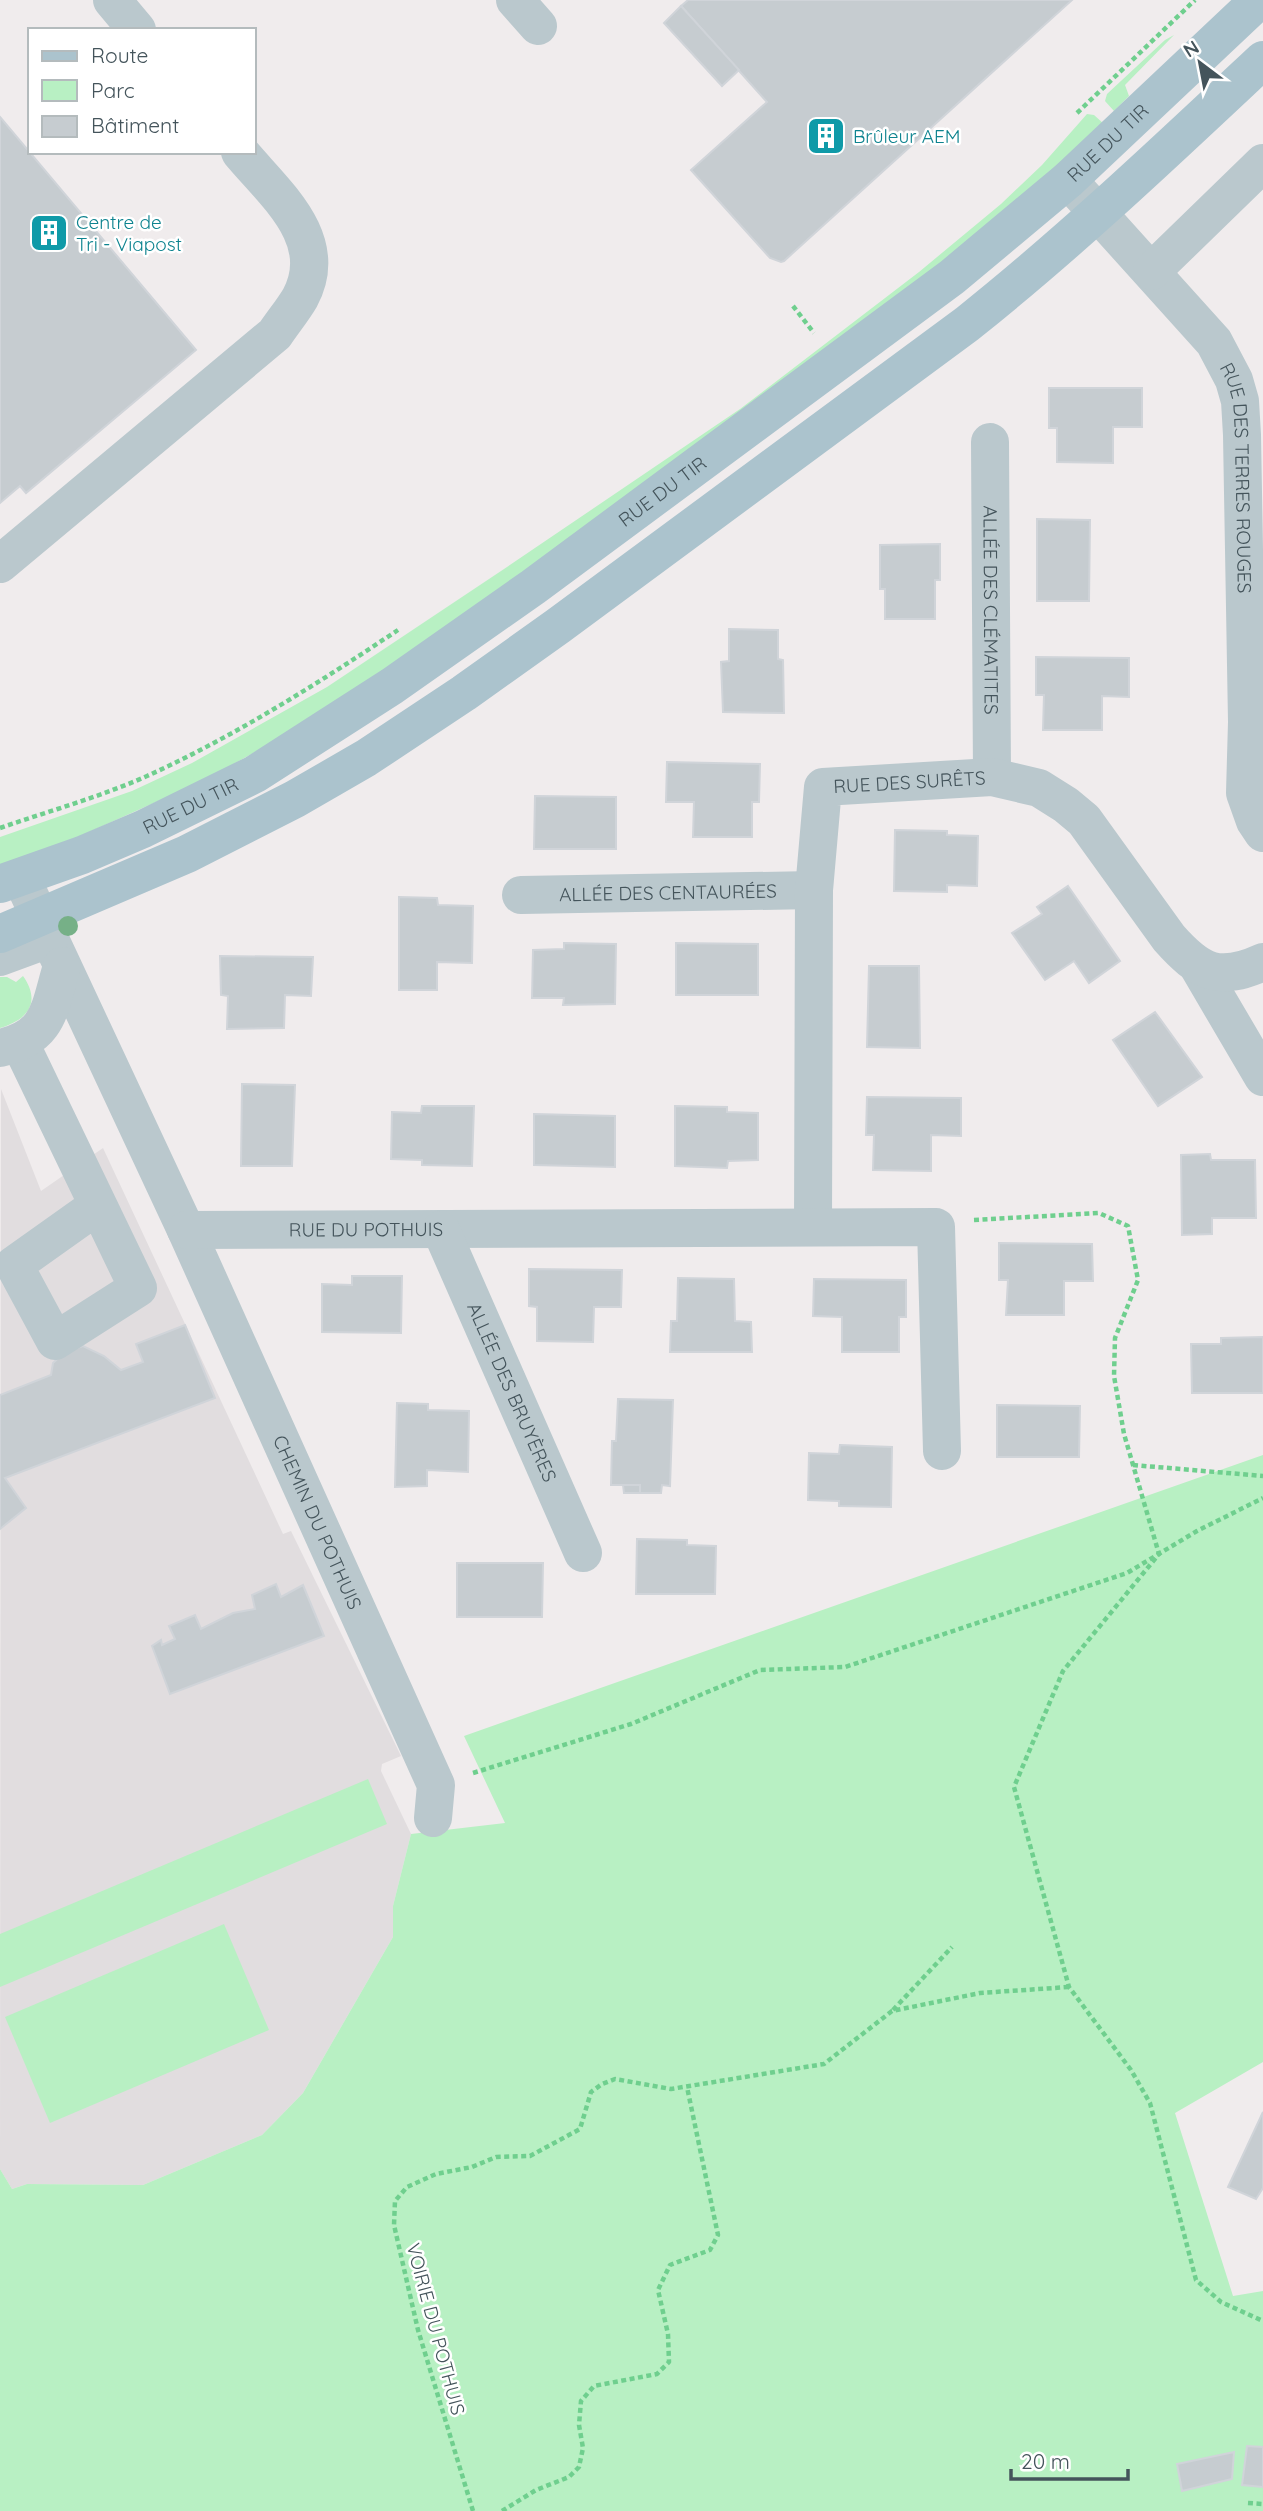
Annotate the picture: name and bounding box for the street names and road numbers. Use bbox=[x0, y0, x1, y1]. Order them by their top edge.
street label: RUE DU TIR bbox=[1062, 98, 1154, 187]
street label: RUE DES TERRES ROUGES bbox=[1215, 358, 1257, 593]
street label: RUE DU TIR bbox=[614, 451, 711, 532]
street label: ALLÉE DES CLÉMATITES bbox=[978, 505, 1004, 715]
street label: RUE DES SURÊTS bbox=[833, 765, 986, 798]
street label: RUE DU TIR bbox=[139, 772, 242, 839]
street label: ALLÉE DES CENTAURÉES bbox=[559, 879, 777, 906]
street label: RUE DU POTHUIS bbox=[289, 1217, 443, 1242]
street label: ALLÉE DES BRUYÈRES bbox=[462, 1299, 562, 1486]
street label: CHEMIN DU POTHUIS bbox=[268, 1431, 367, 1613]
street label: VOIRIE DU POTHUIS bbox=[401, 2240, 471, 2418]

